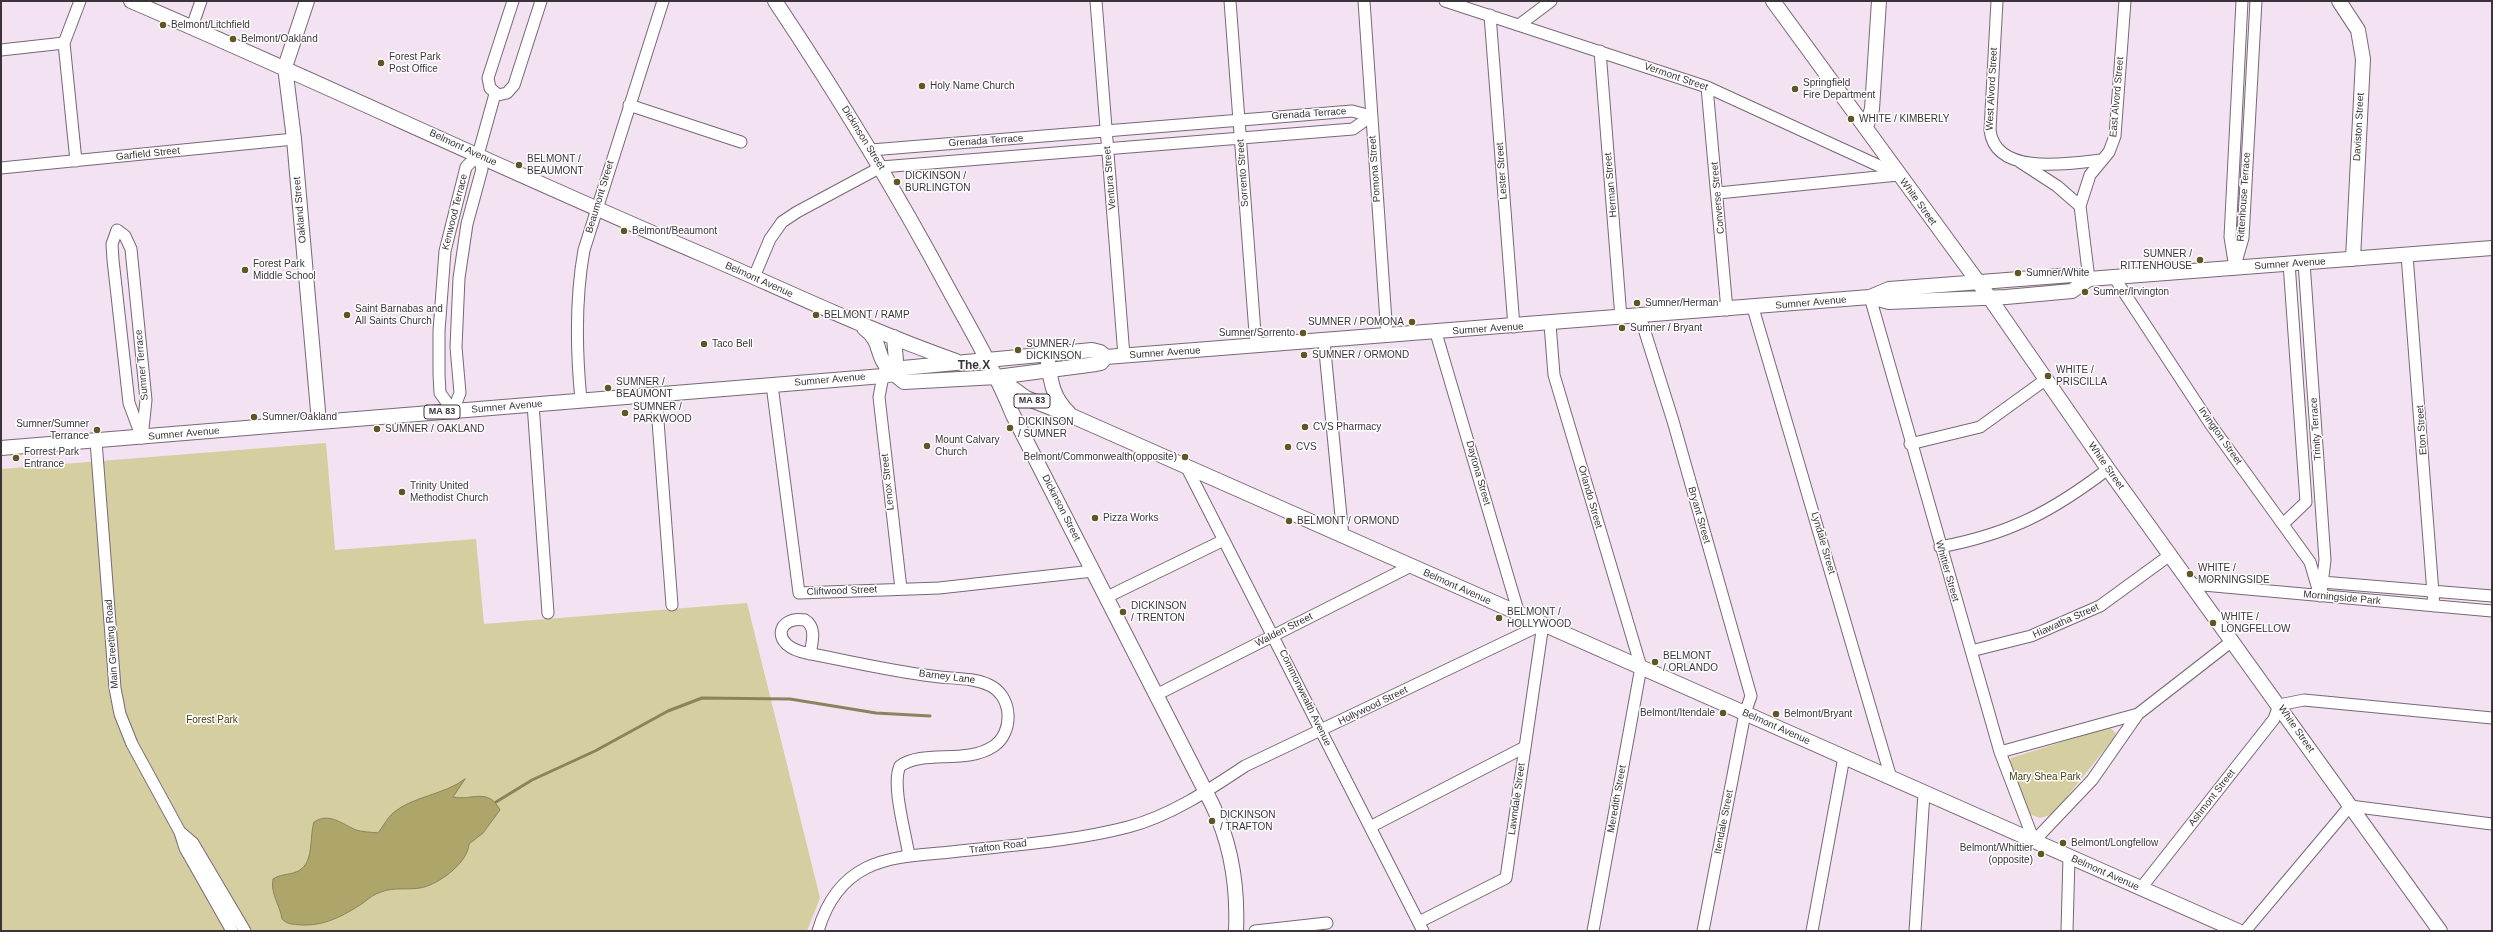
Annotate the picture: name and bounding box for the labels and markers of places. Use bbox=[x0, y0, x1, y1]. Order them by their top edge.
place label: Belmont/Litchfield bbox=[171, 19, 250, 31]
marker: Belmont/Litchfield bbox=[158, 20, 168, 30]
place label: Belmont/Oakland bbox=[241, 33, 318, 45]
marker: Belmont/Oakland bbox=[228, 34, 238, 44]
place label: Forest Park Post Office bbox=[389, 51, 441, 74]
marker: Forest Park Post Office bbox=[376, 58, 386, 68]
place label: Springfield Fire Department bbox=[1803, 77, 1875, 100]
place label: Holy Name Church bbox=[930, 80, 1014, 92]
marker: Holy Name Church bbox=[917, 81, 927, 91]
marker: Springfield Fire Department bbox=[1790, 84, 1800, 94]
place label: WHITE / KIMBERLY bbox=[1859, 113, 1949, 125]
marker: WHITE / KIMBERLY bbox=[1846, 114, 1856, 124]
place label: BELMONT / BEAUMONT bbox=[527, 153, 584, 176]
marker: BELMONT / BEAUMONT bbox=[514, 160, 524, 170]
place label: DICKINSON / BURLINGTON bbox=[905, 170, 970, 194]
marker: DICKINSON / BURLINGTON bbox=[892, 177, 902, 187]
place label: Belmont/Beaumont bbox=[632, 225, 717, 237]
marker: Belmont/Beaumont bbox=[619, 226, 629, 236]
place label: SUMNER / RITTENHOUSE bbox=[2120, 248, 2192, 272]
marker: SUMNER / RITTENHOUSE bbox=[2195, 255, 2205, 265]
place label: Forest Park Middle School bbox=[253, 258, 316, 282]
marker: Forest Park Middle School bbox=[240, 265, 250, 275]
place label: Sumner/White bbox=[2026, 267, 2089, 279]
marker: Sumner/White bbox=[2013, 268, 2023, 278]
place label: Sumner/Irvington bbox=[2093, 286, 2169, 298]
marker: Sumner/Irvington bbox=[2080, 287, 2090, 297]
place label: Sumner/Herman bbox=[1645, 297, 1718, 309]
marker: Sumner/Herman bbox=[1632, 298, 1642, 308]
place label: Saint Barnabas and All Saints Church bbox=[355, 303, 443, 326]
place label: BELMONT / RAMP bbox=[824, 309, 910, 321]
marker: Saint Barnabas and All Saints Church bbox=[342, 310, 352, 320]
marker: BELMONT / RAMP bbox=[811, 310, 821, 320]
place label: SUMNER / POMONA bbox=[1308, 316, 1404, 328]
marker: SUMNER / POMONA bbox=[1407, 317, 1417, 327]
place label: Sumner / Bryant bbox=[1630, 322, 1702, 334]
marker: Sumner / Bryant bbox=[1617, 323, 1627, 333]
place label: Sumner/Sorrento bbox=[1219, 327, 1295, 339]
marker: Sumner/Sorrento bbox=[1298, 328, 1308, 338]
place label: Taco Bell bbox=[712, 338, 753, 350]
place label: SUMNER / DICKINSON bbox=[1026, 338, 1082, 362]
marker: Taco Bell bbox=[699, 339, 709, 349]
marker: SUMNER / DICKINSON bbox=[1013, 345, 1023, 355]
place label: SUMNER / ORMOND bbox=[1312, 349, 1409, 361]
marker: SUMNER / ORMOND bbox=[1299, 350, 1309, 360]
place label: WHITE / PRISCILLA bbox=[2056, 364, 2107, 388]
marker: WHITE / PRISCILLA bbox=[2043, 371, 2053, 381]
place label: SUMNER / BEAUMONT bbox=[616, 376, 673, 400]
marker: SUMNER / BEAUMONT bbox=[603, 383, 613, 393]
place label: SUMNER / PARKWOOD bbox=[633, 401, 692, 424]
marker: SUMNER / PARKWOOD bbox=[620, 408, 630, 418]
place label: Sumner/Oakland bbox=[262, 411, 337, 423]
marker: Sumner/Oakland bbox=[249, 412, 259, 422]
place label: DICKINSON / SUMNER bbox=[1018, 416, 1074, 440]
place label: Sumner/Sumner Terrance bbox=[16, 418, 89, 442]
place label: CVS Pharmacy bbox=[1313, 421, 1381, 433]
marker: CVS Pharmacy bbox=[1300, 422, 1310, 432]
place label: SUMNER / OAKLAND bbox=[385, 423, 484, 435]
marker: DICKINSON / SUMNER bbox=[1005, 423, 1015, 433]
marker: SUMNER / OAKLAND bbox=[372, 424, 382, 434]
marker: Sumner/Sumner Terrance bbox=[92, 425, 102, 435]
place label: Mount Calvary Church bbox=[935, 434, 999, 458]
marker: Mount Calvary Church bbox=[922, 441, 932, 451]
place label: CVS bbox=[1296, 441, 1317, 453]
marker: CVS bbox=[1283, 442, 1293, 452]
place label: Forrest Park Entrance bbox=[24, 446, 79, 470]
place label: Belmont/Commonwealth(opposite) bbox=[1024, 451, 1177, 463]
marker: Belmont/Commonwealth(opposite) bbox=[1180, 452, 1190, 462]
marker: Forrest Park Entrance bbox=[11, 453, 21, 463]
place label: Trinity United Methodist Church bbox=[410, 480, 488, 504]
marker: Trinity United Methodist Church bbox=[397, 487, 407, 497]
place label: Pizza Works bbox=[1103, 512, 1158, 524]
marker: Pizza Works bbox=[1090, 513, 1100, 523]
place label: BELMONT / ORMOND bbox=[1297, 515, 1399, 527]
marker: BELMONT / ORMOND bbox=[1284, 516, 1294, 526]
place label: WHITE / MORNINGSIDE bbox=[2198, 562, 2270, 586]
marker: WHITE / MORNINGSIDE bbox=[2185, 569, 2195, 579]
place label: DICKINSON / TRENTON bbox=[1131, 600, 1187, 624]
place label: BELMONT / HOLLYWOOD bbox=[1507, 606, 1571, 630]
marker: DICKINSON / TRENTON bbox=[1118, 607, 1128, 617]
place label: WHITE / LONGFELLOW bbox=[2221, 611, 2290, 634]
marker: BELMONT / HOLLYWOOD bbox=[1494, 613, 1504, 623]
marker: WHITE / LONGFELLOW bbox=[2208, 618, 2218, 628]
place label: BELMONT / ORLANDO bbox=[1663, 650, 1718, 674]
marker: BELMONT / ORLANDO bbox=[1650, 657, 1660, 667]
place label: Belmont/Itendale bbox=[1640, 707, 1715, 719]
marker: Belmont/Itendale bbox=[1718, 708, 1728, 718]
place label: Belmont/Bryant bbox=[1784, 708, 1852, 720]
marker: Belmont/Bryant bbox=[1771, 709, 1781, 719]
place label: DICKINSON / TRAFTON bbox=[1220, 809, 1276, 832]
marker: DICKINSON / TRAFTON bbox=[1207, 816, 1217, 826]
place label: Belmont/Longfellow bbox=[2071, 837, 2158, 849]
marker: Belmont/Longfellow bbox=[2058, 838, 2068, 848]
place label: Belmont/Whittier (opposite) bbox=[1960, 842, 2033, 866]
marker: Belmont/Whittier (opposite) bbox=[2036, 849, 2046, 859]

